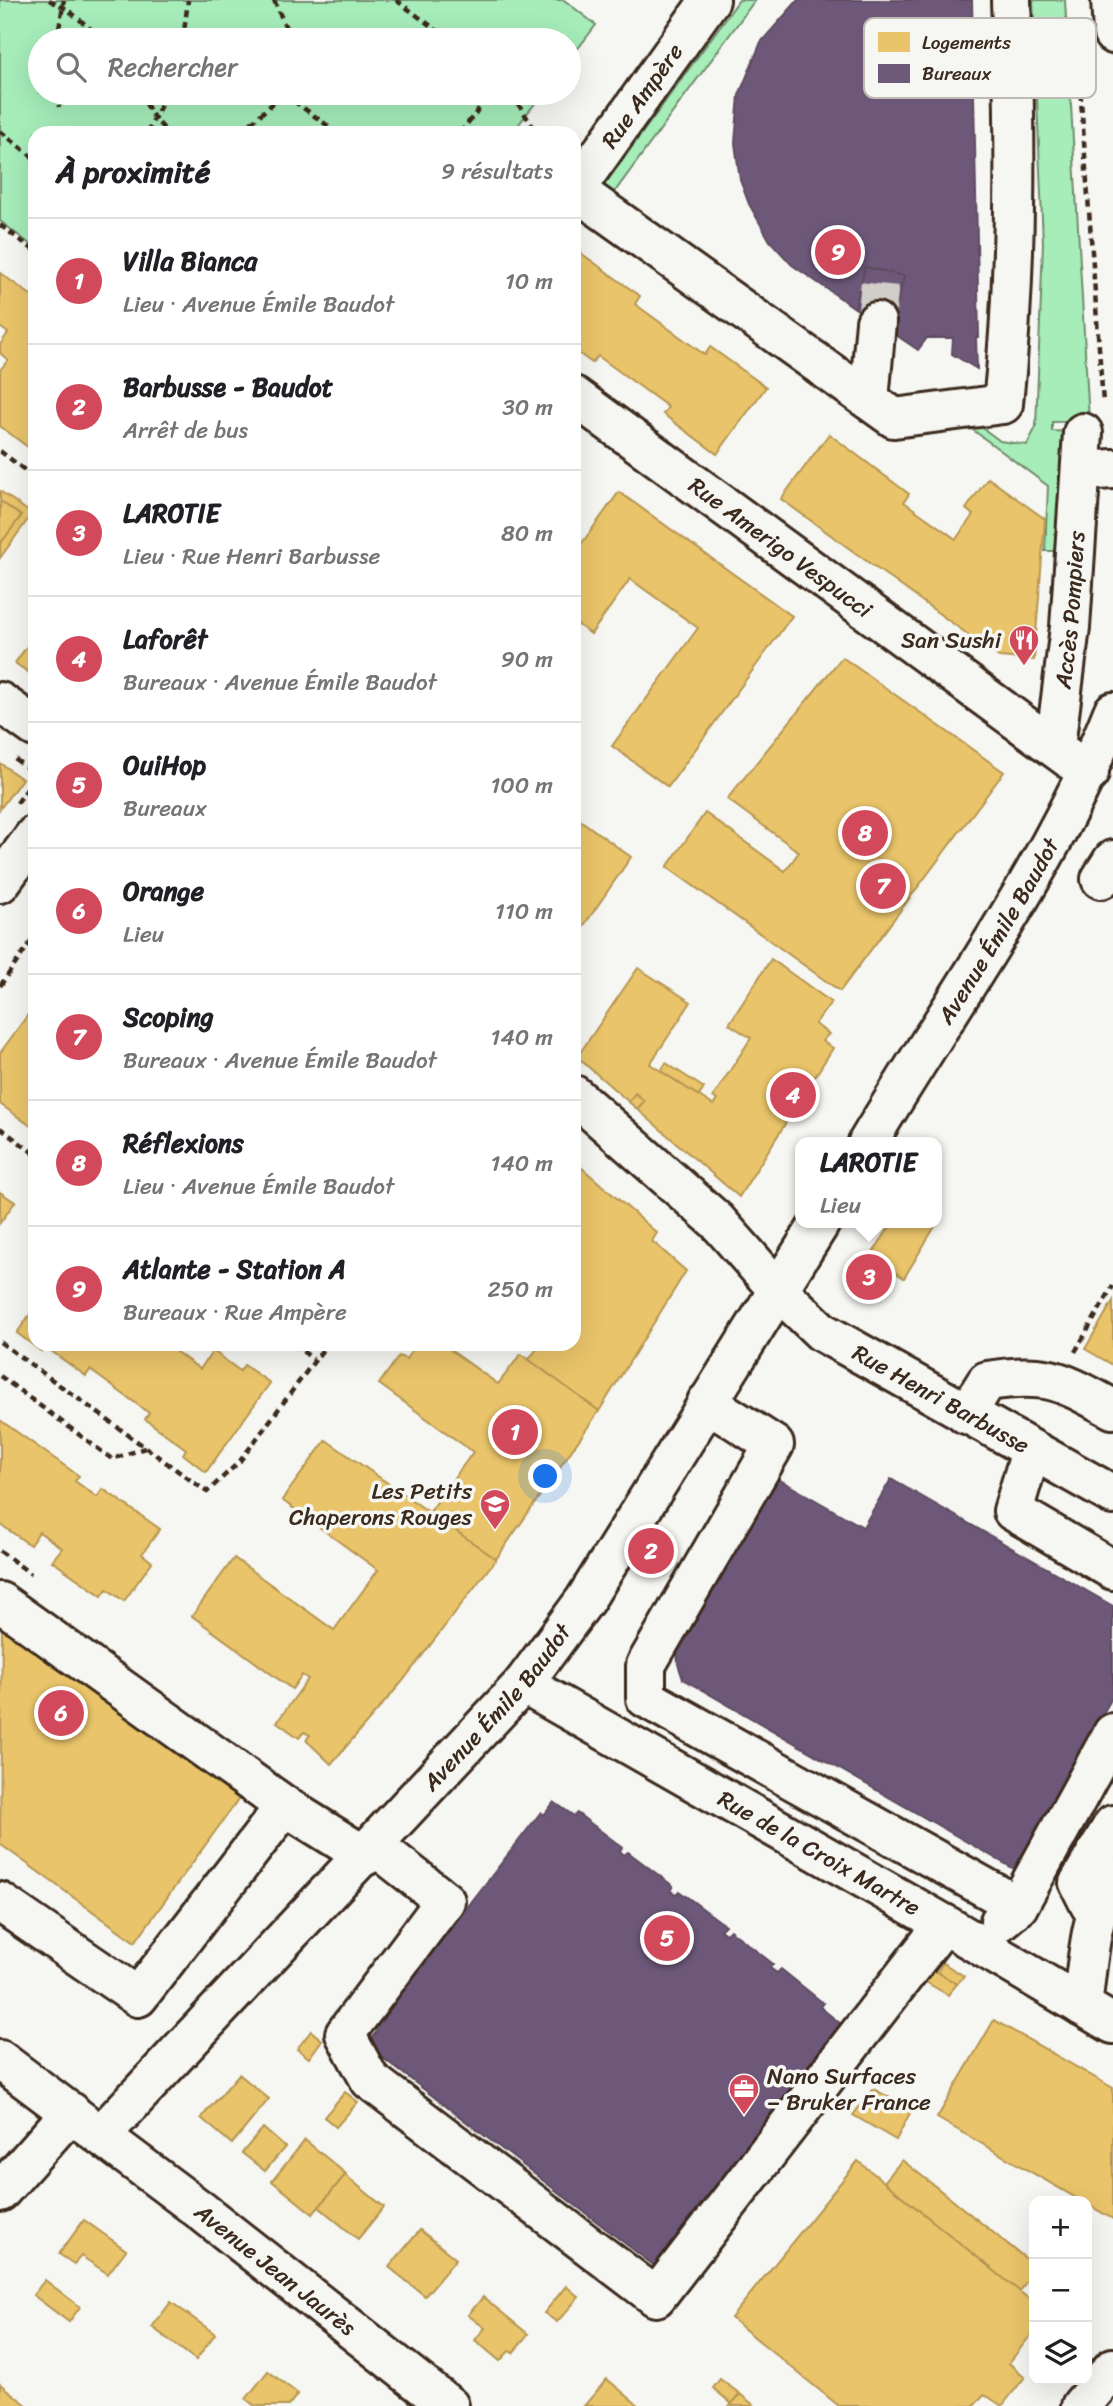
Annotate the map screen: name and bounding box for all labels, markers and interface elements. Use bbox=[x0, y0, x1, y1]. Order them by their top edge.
legend bbox=[864, 18, 1096, 98]
text: Logements bbox=[922, 26, 1011, 59]
search box bbox=[28, 28, 581, 105]
street label: Rue Ampère bbox=[590, 34, 694, 157]
text: Rechercher bbox=[108, 44, 238, 90]
icon: search bbox=[52, 48, 90, 86]
text: Bureaux bbox=[922, 57, 991, 90]
text: À proximité bbox=[56, 145, 210, 199]
text: 9 résultats bbox=[441, 151, 553, 192]
pin: 9 bbox=[815, 226, 861, 278]
text: Villa Bianca bbox=[123, 238, 257, 284]
text: 1 bbox=[74, 261, 84, 302]
text: 10 m bbox=[505, 261, 553, 302]
text: Lieu · Avenue Émile Baudot bbox=[123, 284, 394, 325]
text: Barbusse - Baudot bbox=[123, 364, 333, 410]
text: 2 bbox=[72, 387, 86, 428]
text: 30 m bbox=[502, 387, 553, 428]
text: Arrêt de bus bbox=[123, 410, 248, 451]
street label: Rue Amerigo Vespucci bbox=[680, 466, 882, 629]
text: LAROTIE bbox=[123, 490, 220, 536]
text: 3 bbox=[73, 513, 85, 554]
text: 80 m bbox=[501, 513, 553, 554]
street label: Accès Pompiers bbox=[1042, 529, 1097, 692]
text: Lieu · Rue Henri Barbusse bbox=[123, 536, 380, 577]
text: Laforêt bbox=[123, 616, 207, 662]
place label: San Sushi bbox=[901, 620, 1002, 661]
restaurant icon: San Sushi bbox=[1007, 623, 1041, 667]
text: 4 bbox=[72, 639, 86, 680]
text: 90 m bbox=[501, 639, 553, 680]
text: Bureaux · Avenue Émile Baudot bbox=[123, 662, 437, 703]
text: OuiHop bbox=[123, 742, 206, 788]
text: 5 bbox=[72, 765, 86, 806]
text: 100 m bbox=[490, 765, 553, 806]
text: Bureaux bbox=[123, 788, 207, 829]
pin: 8 bbox=[842, 807, 888, 859]
street label: Avenue Émile Baudot bbox=[925, 829, 1071, 1033]
pin: 7 bbox=[860, 860, 906, 912]
text: Orange bbox=[123, 868, 204, 914]
text: 6 bbox=[72, 891, 86, 932]
text: 110 m bbox=[495, 891, 553, 932]
text: Lieu bbox=[123, 914, 164, 955]
text: Scoping bbox=[123, 994, 214, 1040]
text: 7 bbox=[72, 1017, 86, 1058]
text: 140 m bbox=[491, 1017, 553, 1058]
text: Bureaux · Avenue Émile Baudot bbox=[123, 1040, 437, 1081]
pin: 4 bbox=[770, 1069, 816, 1121]
text: Réflexions bbox=[123, 1120, 244, 1166]
popup bbox=[795, 1137, 942, 1228]
text: LAROTIE bbox=[820, 1139, 917, 1185]
text: 8 bbox=[72, 1143, 86, 1184]
text: 140 m bbox=[491, 1143, 553, 1184]
text: Lieu · Avenue Émile Baudot bbox=[123, 1166, 394, 1207]
text: Lieu bbox=[820, 1185, 861, 1226]
text: Atlante - Station A bbox=[123, 1246, 346, 1292]
pin: 3 bbox=[846, 1251, 892, 1303]
text: 9 bbox=[72, 1269, 86, 1310]
text: 250 m bbox=[487, 1269, 553, 1310]
text: Bureaux · Rue Ampère bbox=[123, 1292, 347, 1333]
street label: Rue Henri Barbusse bbox=[845, 1332, 1038, 1465]
pin: 1 bbox=[492, 1406, 538, 1458]
your location bbox=[528, 1459, 562, 1493]
place label: Les Petits Chaperons Rouges bbox=[289, 1471, 472, 1538]
school or university icon: Les Petits Chaperons Rouges bbox=[478, 1487, 512, 1531]
pin: 2 bbox=[628, 1525, 674, 1577]
street label: Avenue Émile Baudot bbox=[411, 1613, 583, 1801]
pin: 6 bbox=[38, 1687, 84, 1739]
street label: Rue de la Croix Martre bbox=[710, 1779, 929, 1927]
pin: 5 bbox=[644, 1912, 690, 1964]
place label: Nano Surfaces – Bruker France bbox=[767, 2056, 931, 2123]
office icon: Nano Surfaces – Bruker France bbox=[727, 2072, 761, 2116]
street label: Avenue Jean Jaurès bbox=[184, 2192, 366, 2347]
map controls bbox=[1029, 2196, 1092, 2385]
button: + bbox=[1029, 2196, 1092, 2259]
button: − bbox=[1029, 2259, 1092, 2322]
button: layers bbox=[1029, 2322, 1092, 2385]

